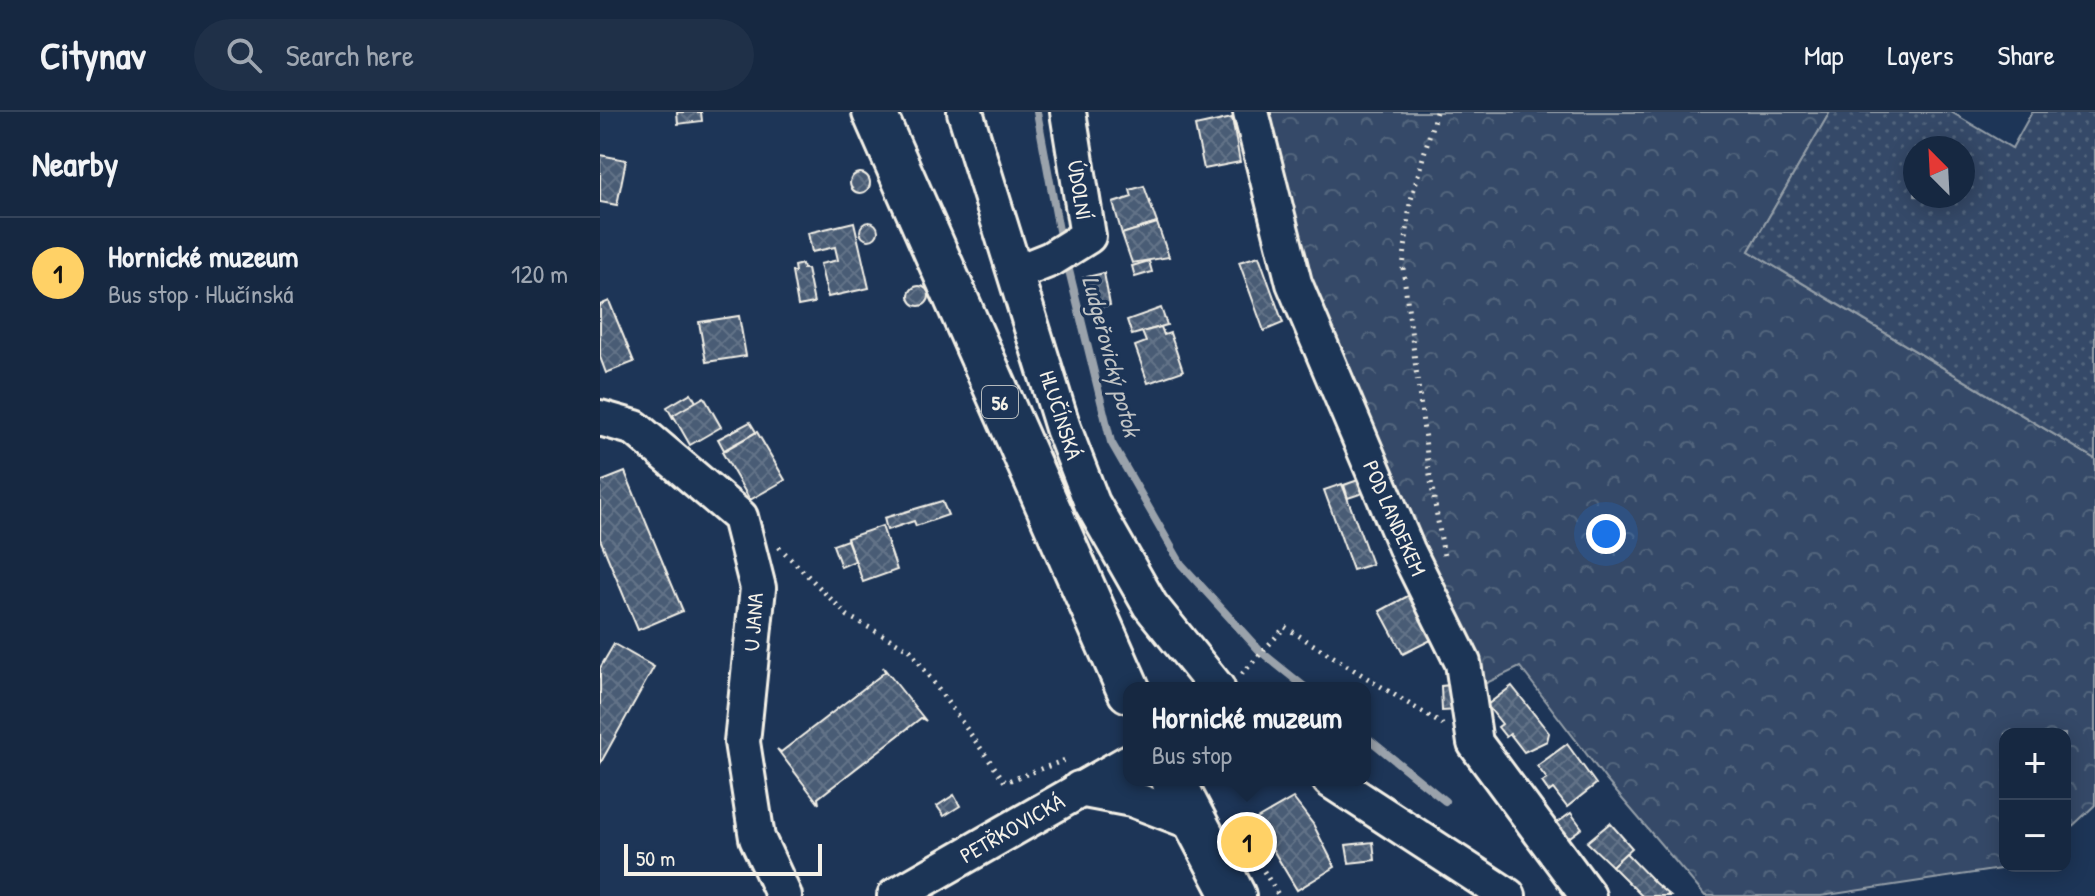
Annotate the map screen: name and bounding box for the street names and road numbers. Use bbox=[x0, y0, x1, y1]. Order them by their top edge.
street label: ÚDOLNÍ bbox=[1061, 158, 1099, 222]
street label: HLUČÍNSKÁ bbox=[1033, 367, 1090, 464]
road number: 56 bbox=[982, 386, 1018, 418]
street label: POD LANDEKEM bbox=[1356, 456, 1434, 580]
street label: U JANA bbox=[736, 592, 770, 652]
street label: PETŘKOVICKÁ bbox=[954, 786, 1070, 870]

